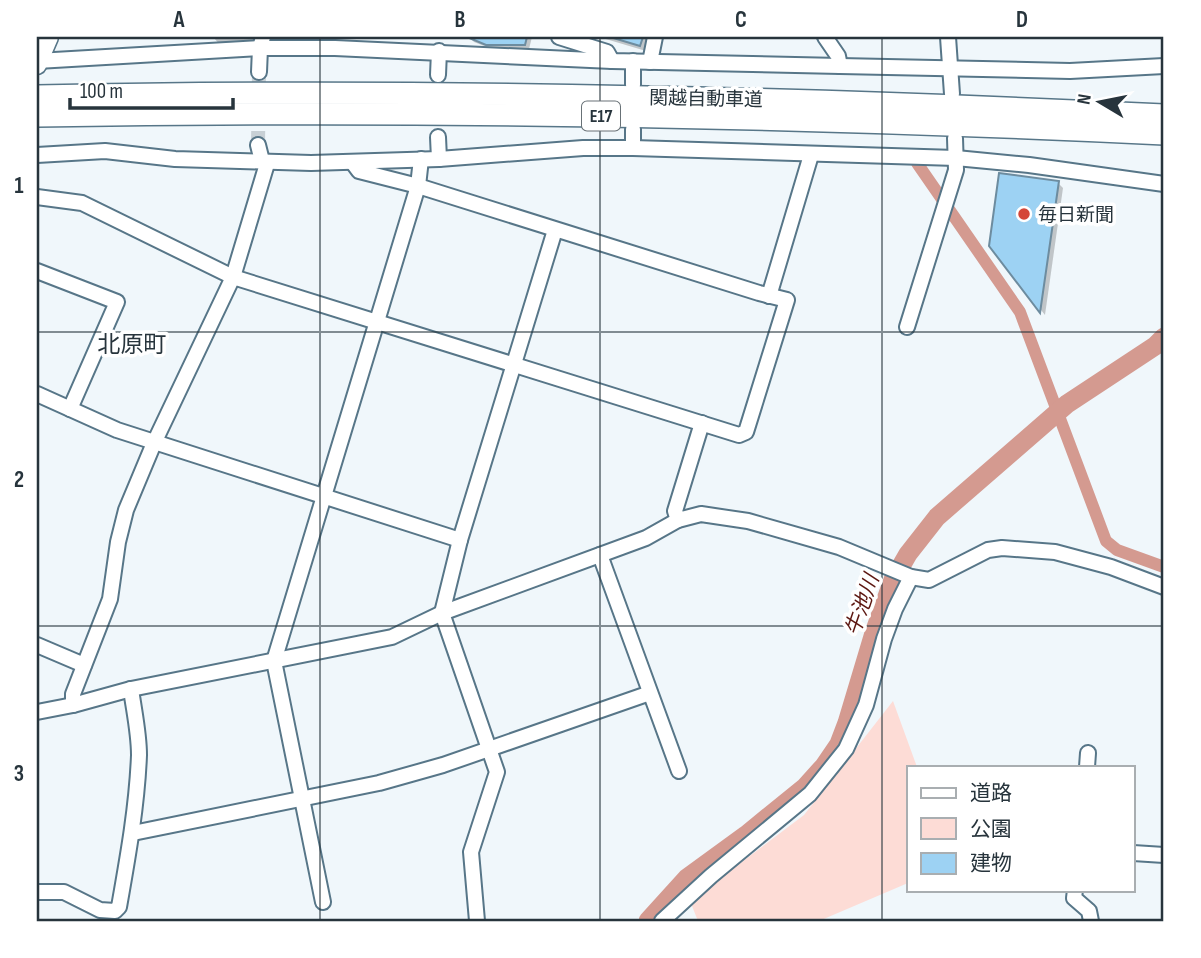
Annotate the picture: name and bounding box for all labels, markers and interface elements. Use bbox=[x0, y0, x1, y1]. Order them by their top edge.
text: A bbox=[173, 6, 186, 34]
text: B bbox=[455, 6, 466, 34]
text: C bbox=[735, 6, 747, 34]
text: D bbox=[1016, 6, 1028, 34]
scale bar bbox=[70, 66, 233, 110]
north arrow bbox=[1064, 66, 1134, 136]
text: 100 m bbox=[80, 79, 123, 104]
street label: 関越自動車道 bbox=[649, 87, 763, 112]
text: N bbox=[1073, 92, 1097, 106]
road number: E17 bbox=[582, 102, 620, 131]
text: 1 bbox=[14, 172, 24, 200]
place label: 毎日新聞 bbox=[1038, 204, 1114, 227]
marker: 毎日新聞 bbox=[1016, 206, 1032, 222]
district label: 北原町 bbox=[98, 331, 167, 359]
text: 2 bbox=[14, 466, 24, 494]
water label: 牛池川 bbox=[840, 569, 885, 639]
text: 3 bbox=[14, 760, 24, 788]
legend bbox=[907, 766, 1134, 892]
text: 道路 bbox=[970, 781, 1012, 806]
text: 公園 bbox=[970, 817, 1012, 842]
text: 建物 bbox=[970, 851, 1012, 876]

